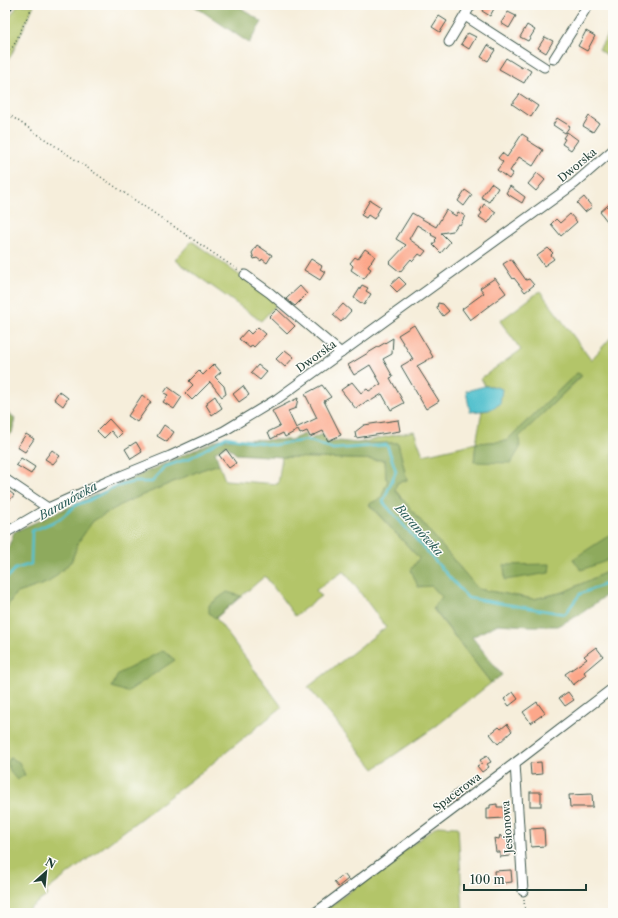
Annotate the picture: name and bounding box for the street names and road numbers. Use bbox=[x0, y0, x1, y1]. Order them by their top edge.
street label: Dworska bbox=[555, 145, 599, 185]
street label: Dworska bbox=[293, 337, 339, 375]
street label: Spacerowa bbox=[430, 769, 484, 815]
street label: Jesionowa bbox=[498, 800, 516, 856]

